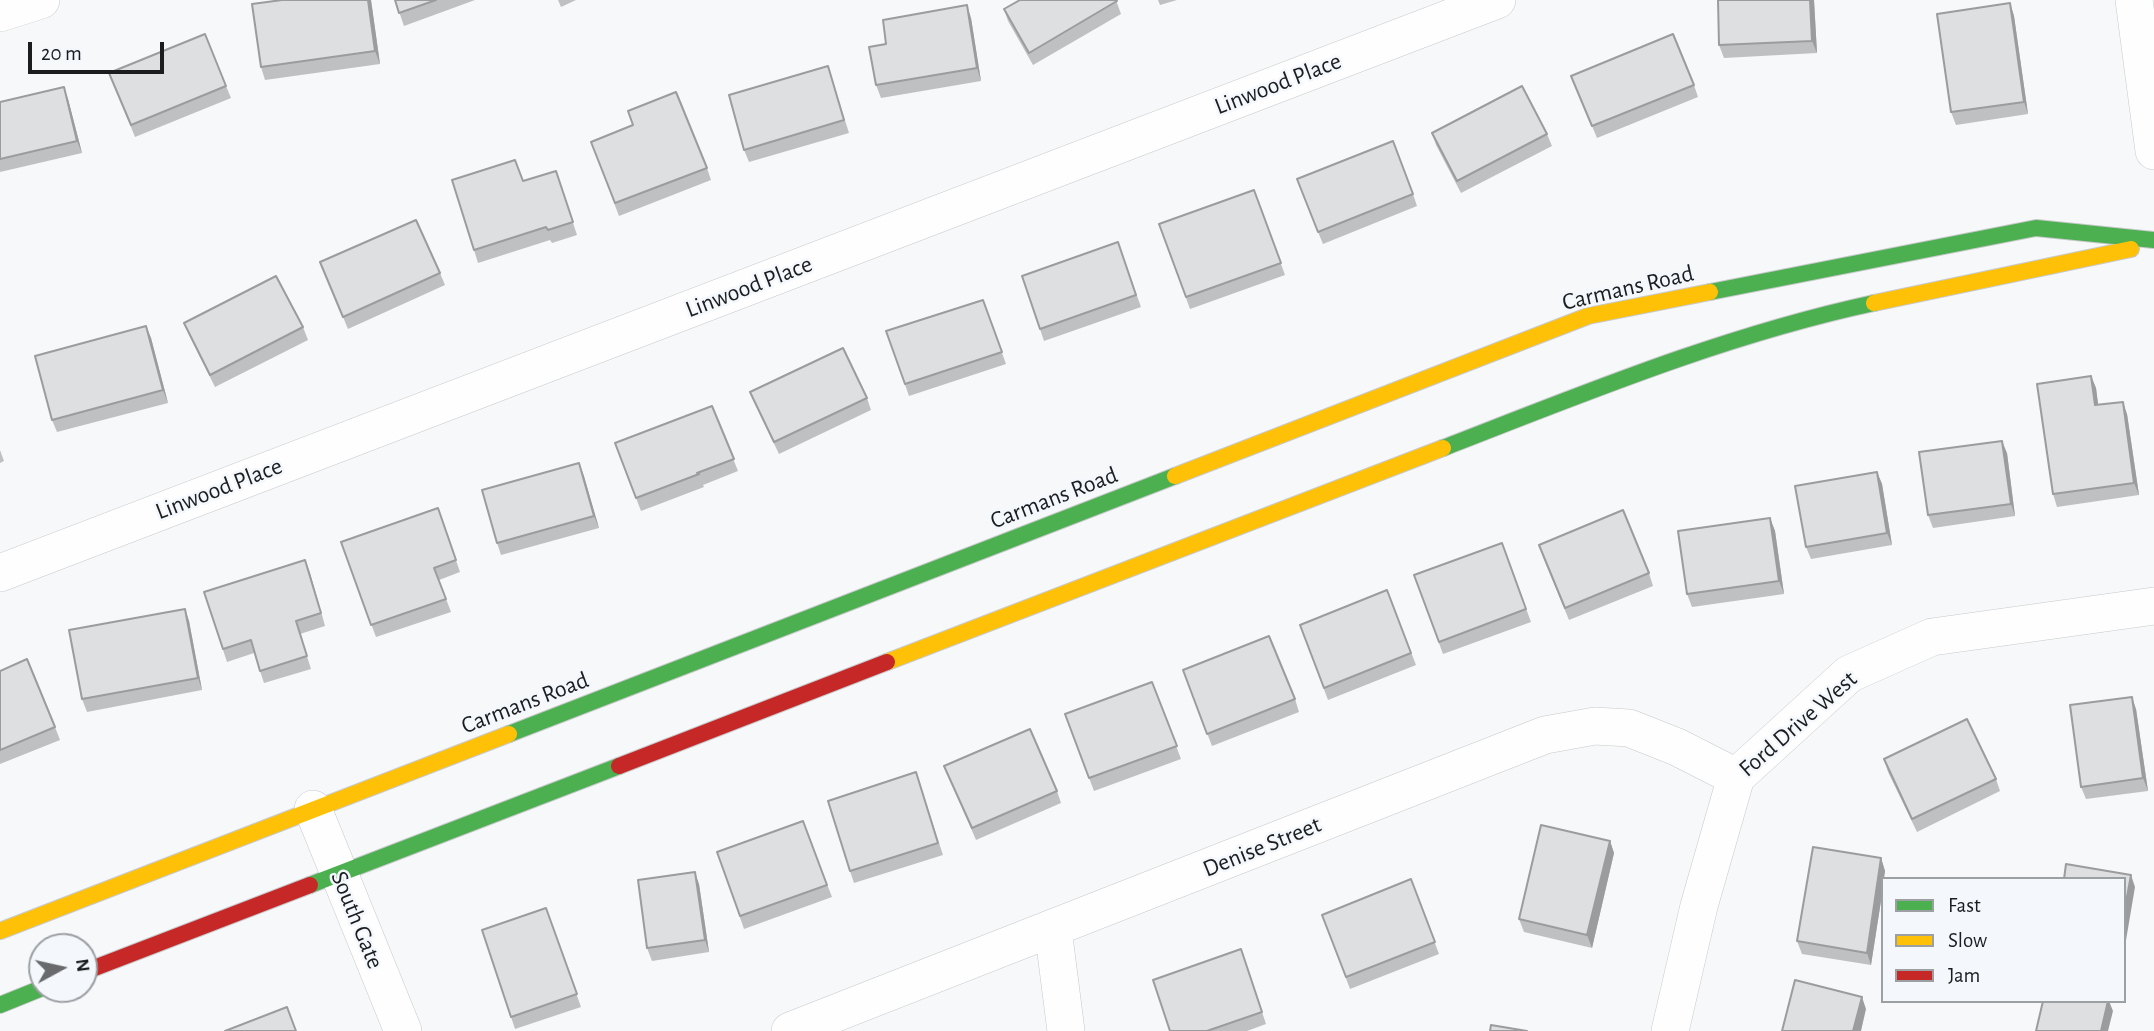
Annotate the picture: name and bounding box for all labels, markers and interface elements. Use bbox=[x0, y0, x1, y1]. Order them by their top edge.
scale bar bbox=[32, 28, 168, 72]
text: 20 m bbox=[41, 43, 82, 64]
street label: Linwood Place bbox=[1211, 47, 1345, 121]
street label: Linwood Place bbox=[682, 250, 816, 324]
street label: Carmans Road bbox=[1559, 259, 1697, 317]
street label: Linwood Place bbox=[152, 452, 286, 526]
street label: Carmans Road bbox=[986, 461, 1122, 535]
street label: Ford Drive West bbox=[1733, 665, 1863, 783]
street label: Carmans Road bbox=[457, 666, 593, 740]
street label: Denise Street bbox=[1199, 810, 1325, 884]
street label: South Gate bbox=[324, 867, 390, 973]
legend bbox=[1881, 877, 2126, 1003]
text: Fast bbox=[1948, 895, 1981, 916]
text: Slow bbox=[1948, 930, 1987, 951]
north arrow bbox=[28, 933, 98, 1003]
text: N bbox=[72, 957, 93, 973]
text: Jam bbox=[1948, 965, 1980, 986]

